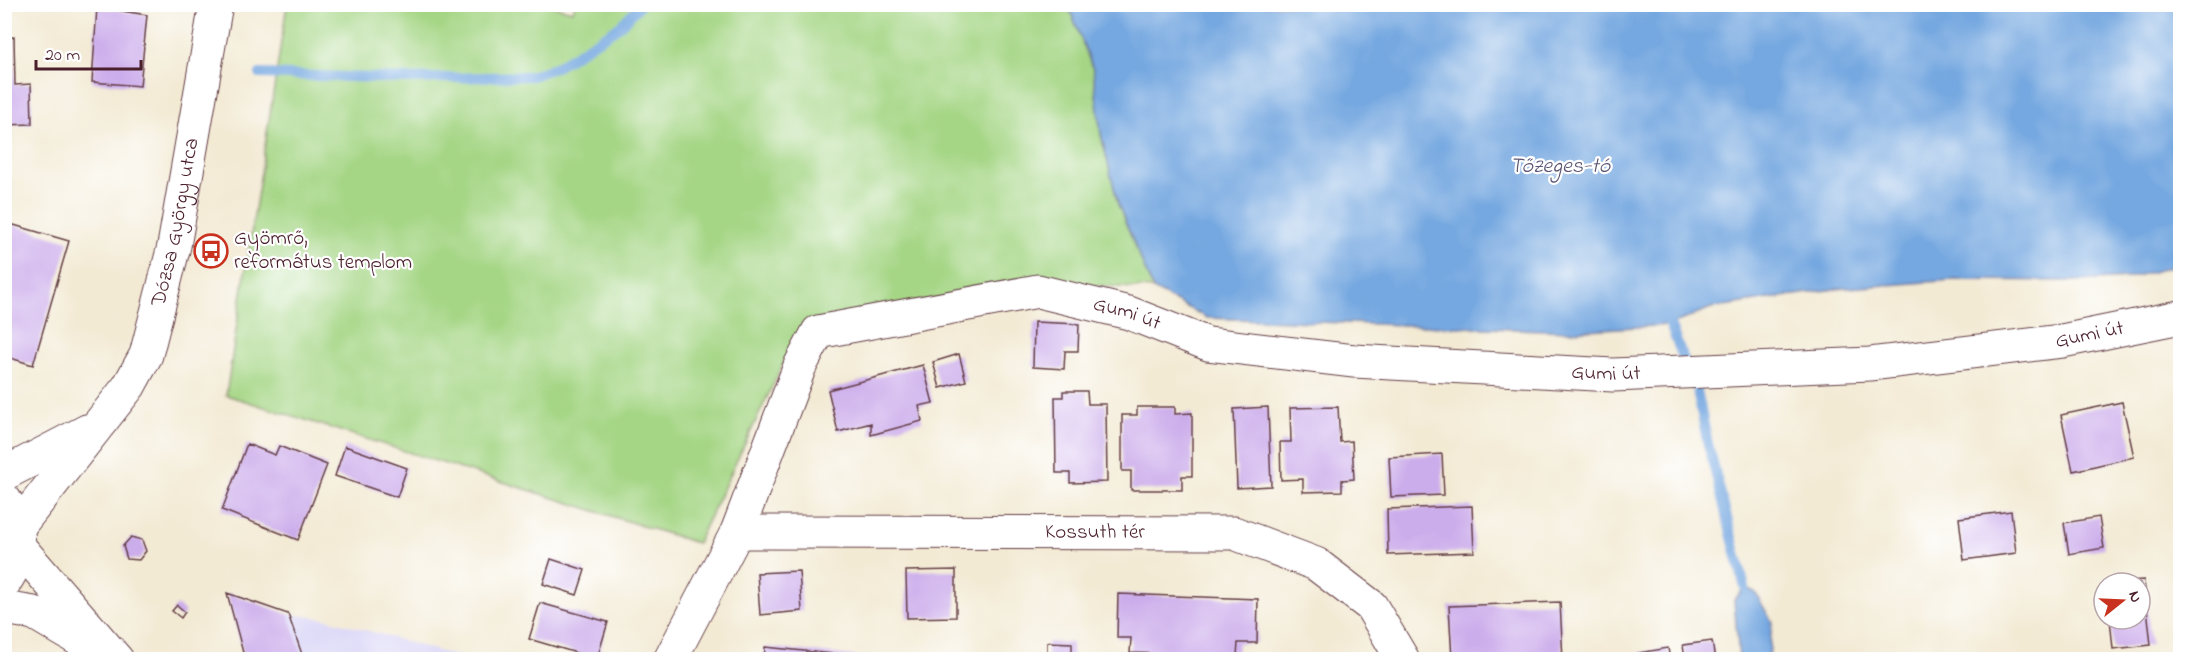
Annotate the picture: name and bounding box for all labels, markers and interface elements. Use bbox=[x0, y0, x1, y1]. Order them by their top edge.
scale bar bbox=[36, 33, 141, 71]
text: 20 m bbox=[45, 43, 80, 69]
street label: Dózsa György utca bbox=[144, 136, 207, 311]
water label: Tőzeges-tó bbox=[1510, 151, 1612, 183]
place label: Gyömrő, református templom bbox=[234, 224, 412, 278]
bus stop icon: Gyömrő, református templom bbox=[193, 233, 229, 269]
street label: Gumi út bbox=[1090, 290, 1165, 339]
street label: Gumi út bbox=[2053, 314, 2127, 357]
street label: Gumi út bbox=[1570, 358, 1641, 390]
street label: Kossuth tér bbox=[1045, 518, 1145, 548]
north arrow bbox=[2092, 571, 2152, 631]
text: N bbox=[2121, 588, 2148, 606]

